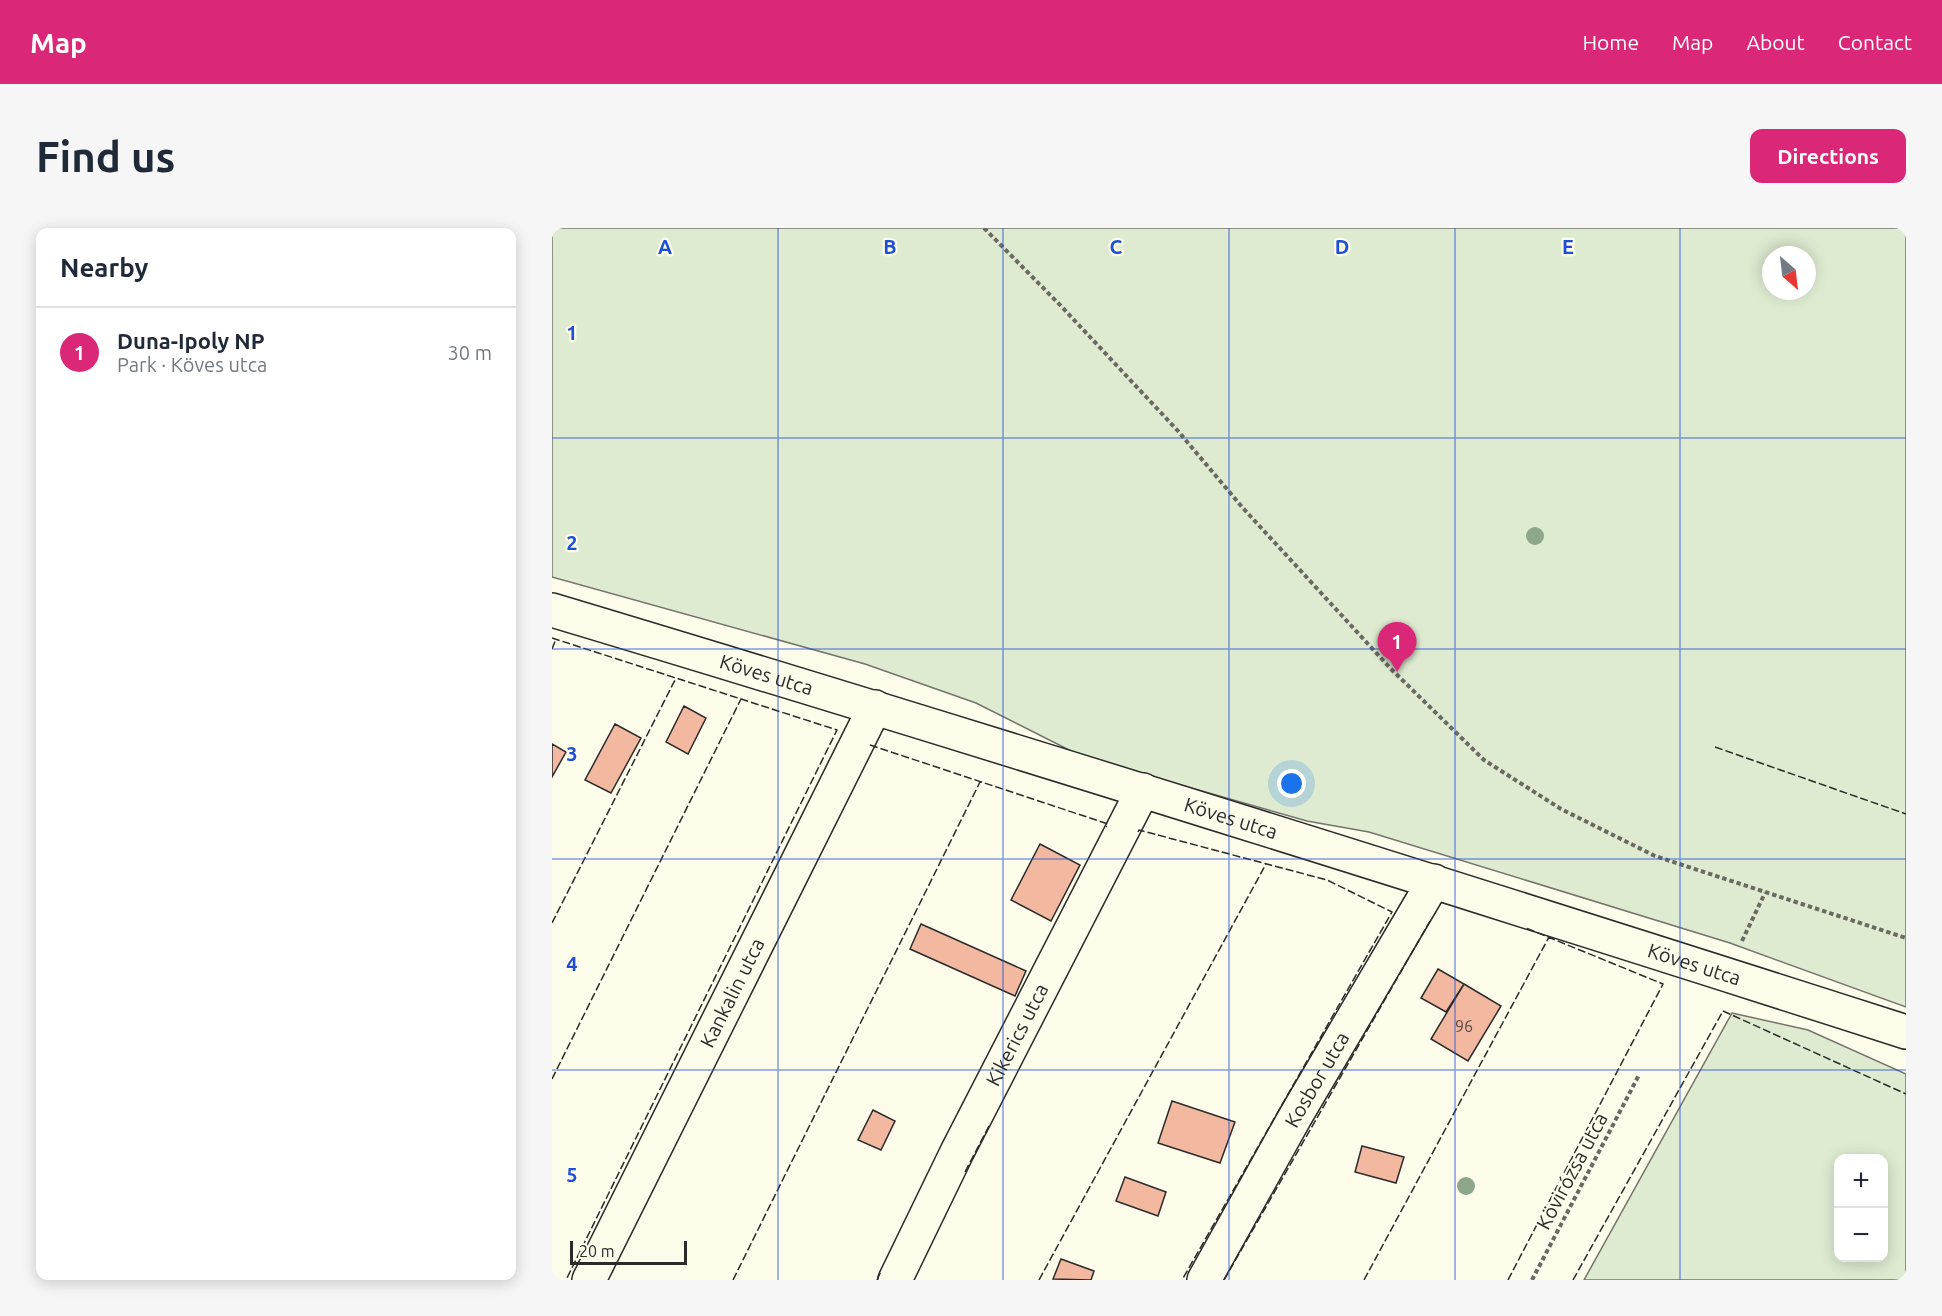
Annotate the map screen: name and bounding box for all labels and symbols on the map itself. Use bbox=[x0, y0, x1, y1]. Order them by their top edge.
text: A bbox=[658, 235, 672, 258]
text: B bbox=[883, 235, 897, 258]
text: C bbox=[1110, 235, 1123, 258]
text: D bbox=[1335, 235, 1349, 258]
text: E bbox=[1562, 235, 1574, 258]
north arrow bbox=[1762, 246, 1816, 300]
text: 1 bbox=[566, 321, 578, 344]
text: 2 bbox=[566, 531, 578, 554]
pin: 1 bbox=[1378, 622, 1416, 672]
street label: Köves utca bbox=[717, 649, 816, 699]
text: 3 bbox=[566, 742, 578, 765]
your location bbox=[1277, 769, 1306, 798]
street label: Köves utca bbox=[1181, 792, 1280, 843]
street label: Kankalin utca bbox=[695, 934, 769, 1051]
street label: Köves utca bbox=[1645, 938, 1744, 990]
text: 4 bbox=[566, 952, 578, 975]
street label: Kikerics utca bbox=[981, 979, 1053, 1090]
house number: 96 bbox=[1455, 1017, 1473, 1035]
street label: Kosbor utca bbox=[1280, 1028, 1354, 1131]
street label: Kövirózsa utca bbox=[1531, 1109, 1612, 1233]
text: 5 bbox=[566, 1163, 578, 1186]
scale bar bbox=[570, 1238, 687, 1266]

